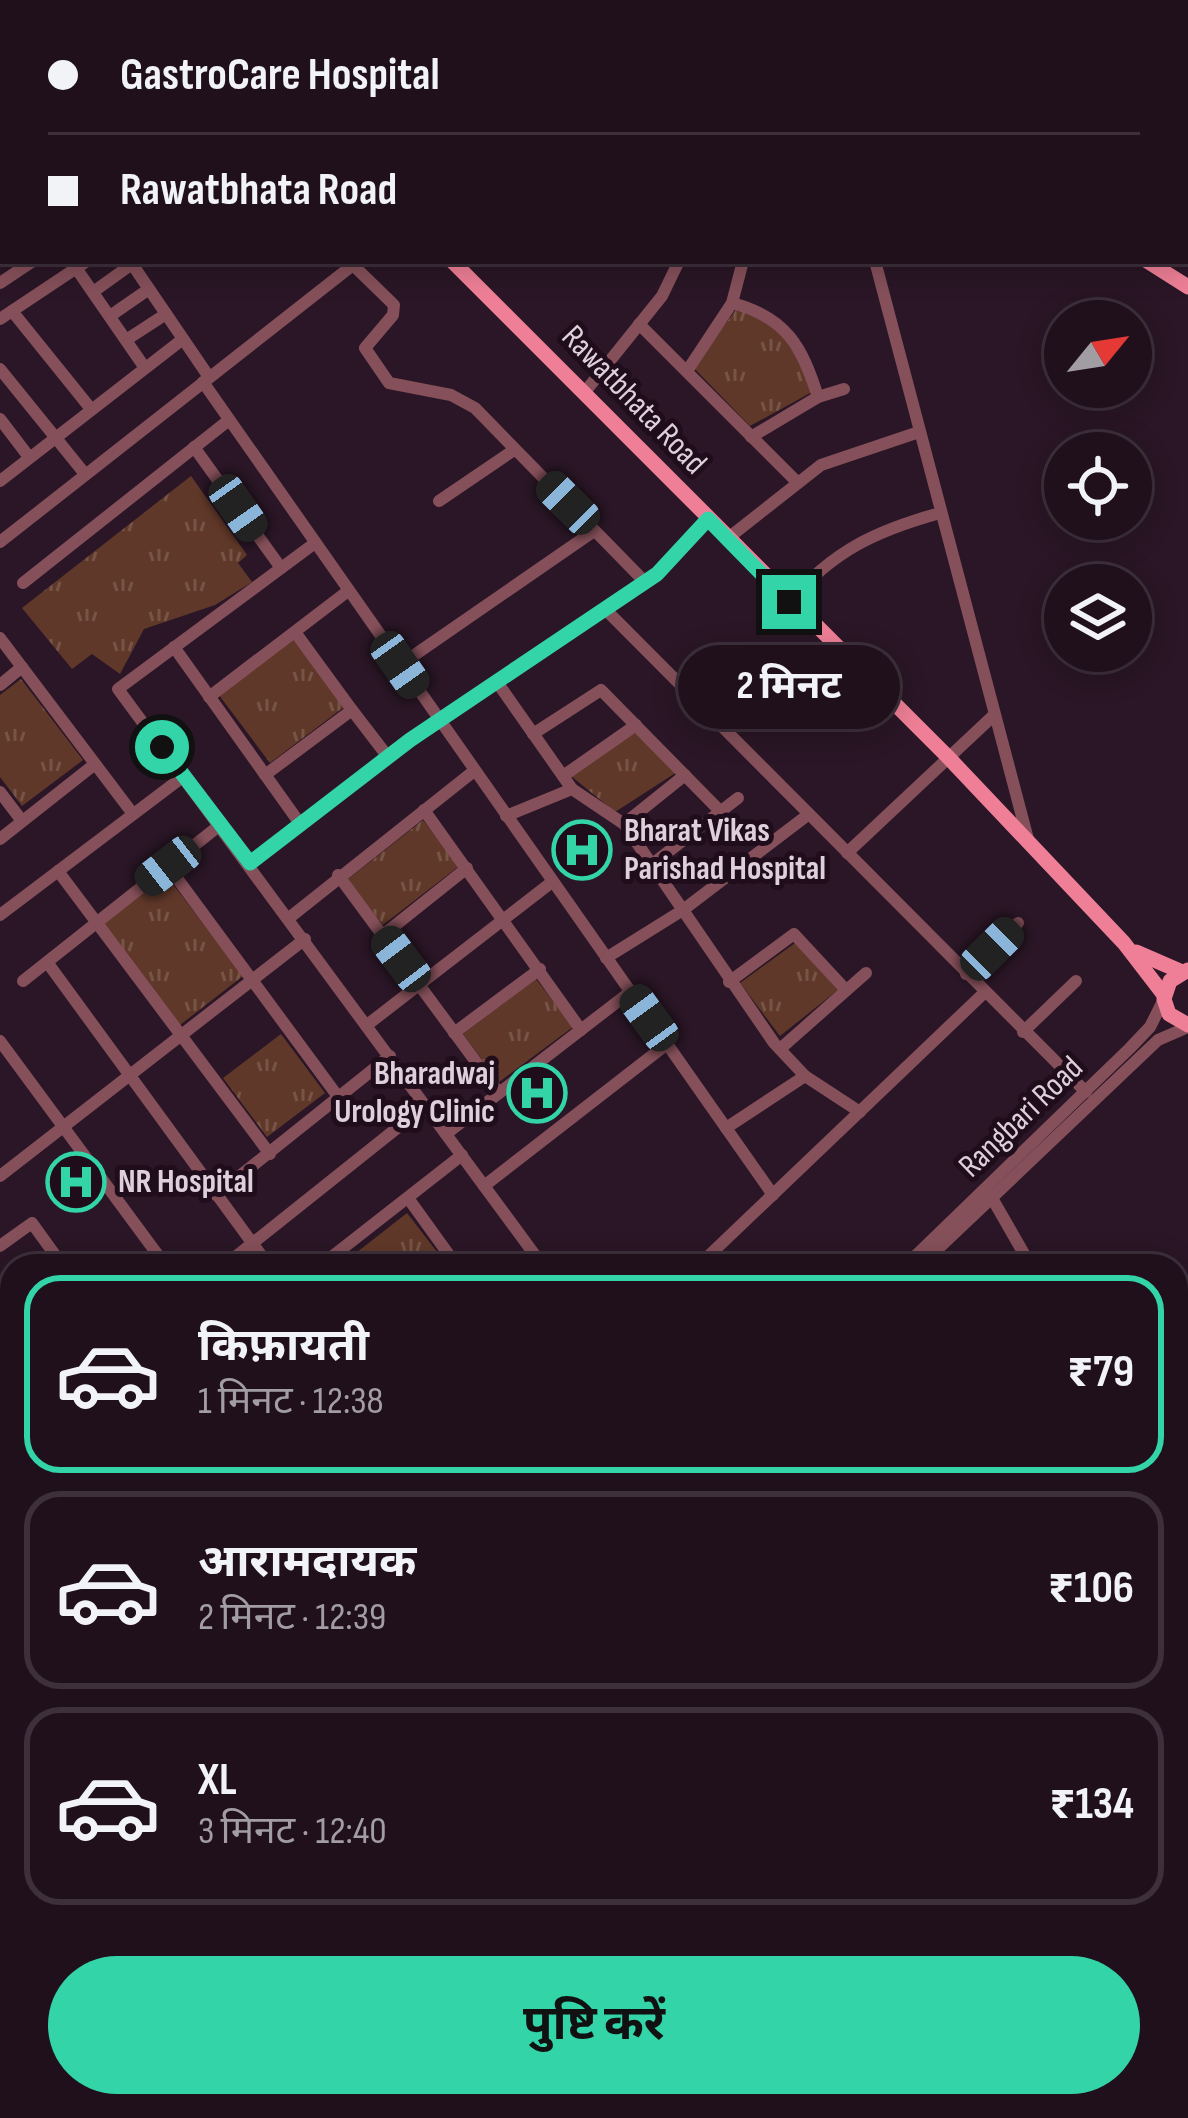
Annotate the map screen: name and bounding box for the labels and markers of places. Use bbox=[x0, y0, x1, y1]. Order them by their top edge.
place label: Bharat Vikas Parishad Hospital bbox=[624, 811, 826, 889]
hospital icon: Bharat Vikas Parishad Hospital bbox=[551, 819, 613, 881]
place label: Bharadwaj Urology Clinic bbox=[334, 1054, 495, 1132]
hospital icon: Bharadwaj Urology Clinic bbox=[506, 1062, 568, 1124]
hospital icon: NR Hospital bbox=[45, 1151, 107, 1213]
place label: NR Hospital bbox=[118, 1162, 254, 1202]

